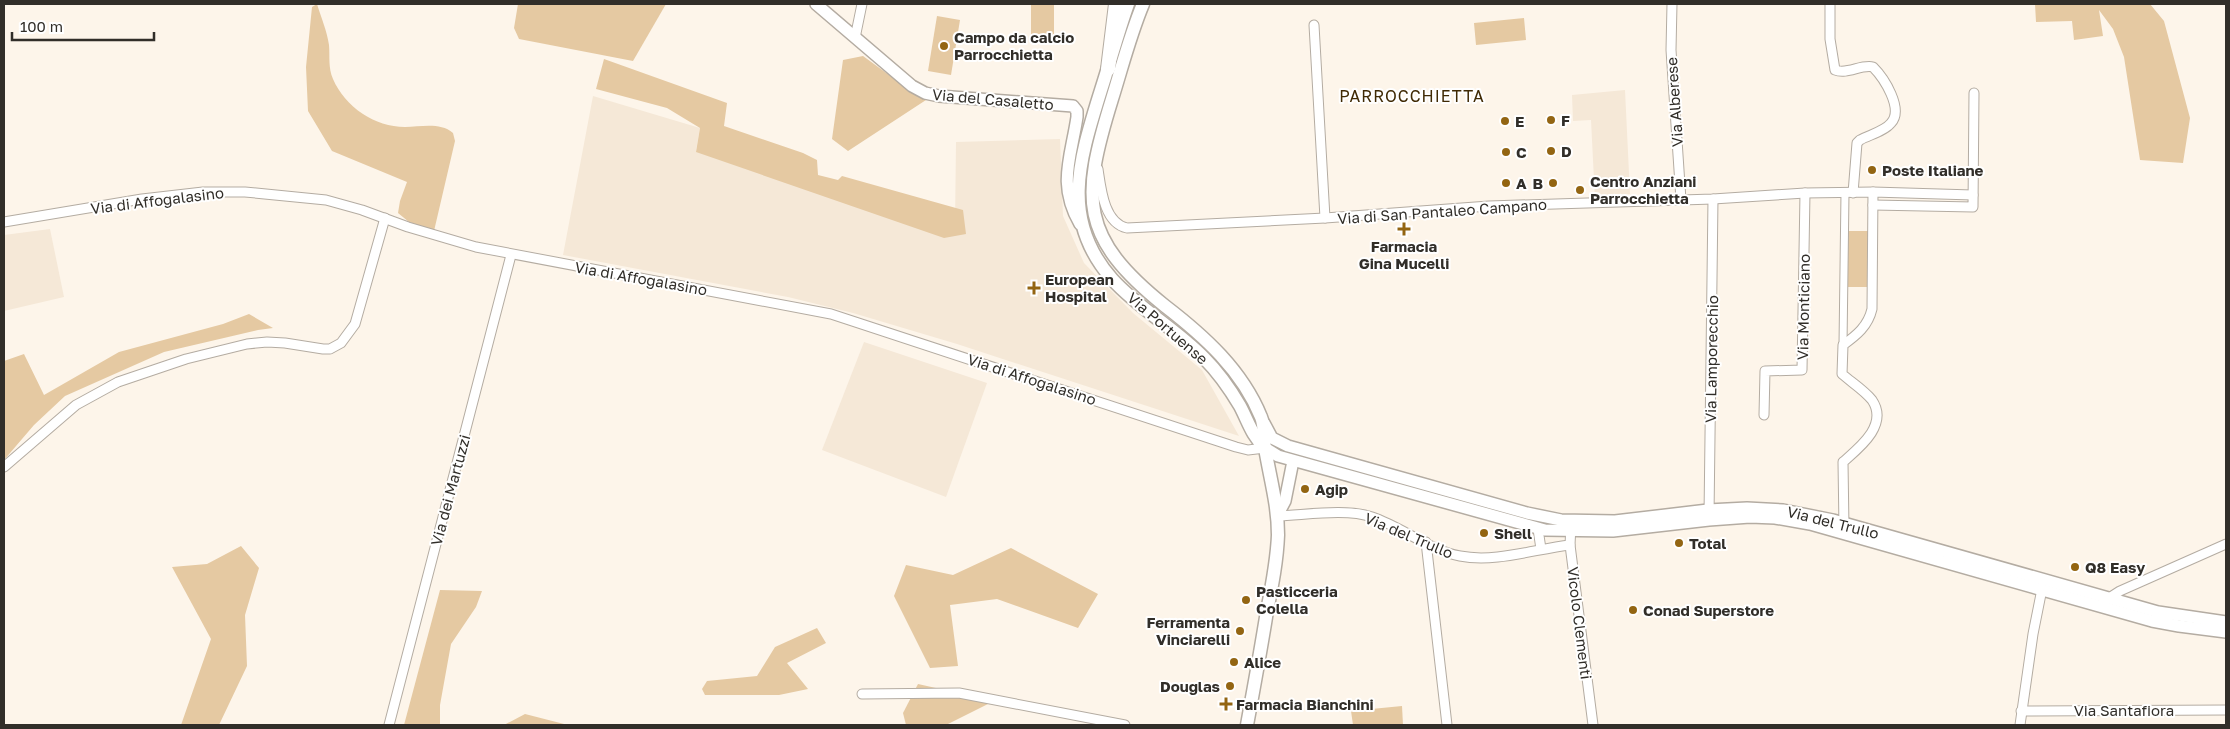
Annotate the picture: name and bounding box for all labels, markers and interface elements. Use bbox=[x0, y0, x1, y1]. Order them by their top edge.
scale bar bbox=[12, 10, 155, 42]
text: 100 m bbox=[20, 17, 63, 35]
place label: Campo da calcio Parrocchietta bbox=[954, 28, 1074, 63]
marker: Campo da calcio Parrocchietta bbox=[938, 40, 950, 52]
street label: Via Alberese bbox=[1662, 56, 1686, 147]
street label: Via del Casaletto bbox=[931, 85, 1055, 113]
district label: PARROCCHIETTA bbox=[1339, 86, 1485, 106]
place label: F bbox=[1561, 111, 1570, 129]
place label: E bbox=[1515, 112, 1524, 130]
marker: F bbox=[1545, 114, 1557, 126]
marker: E bbox=[1499, 115, 1511, 127]
place label: D bbox=[1561, 142, 1572, 160]
place label: C bbox=[1516, 143, 1527, 161]
marker: D bbox=[1545, 145, 1557, 157]
marker: C bbox=[1500, 146, 1512, 158]
place label: Poste Italiane bbox=[1882, 161, 1984, 179]
marker: Poste Italiane bbox=[1866, 164, 1878, 176]
place label: Centro Anziani Parrocchietta bbox=[1590, 172, 1696, 207]
place label: A bbox=[1516, 174, 1527, 192]
place label: B bbox=[1532, 174, 1543, 192]
marker: A bbox=[1500, 177, 1512, 189]
marker: B bbox=[1547, 177, 1559, 189]
street label: Via di Affogalasino bbox=[89, 183, 225, 217]
marker: Centro Anziani Parrocchietta bbox=[1574, 184, 1586, 196]
street label: Via di San Pantaleo Campano bbox=[1337, 195, 1547, 227]
marker: Farmacia Gina Mucelli bbox=[1398, 223, 1410, 235]
place label: Farmacia Gina Mucelli bbox=[1359, 237, 1449, 272]
street label: Via Monticiano bbox=[1793, 254, 1813, 360]
street label: Via di Affogalasino bbox=[573, 257, 709, 299]
place label: European Hospital bbox=[1045, 270, 1114, 305]
marker: European Hospital bbox=[1027, 281, 1041, 295]
street label: Via Portuense bbox=[1124, 288, 1212, 368]
street label: Via Lamporecchio bbox=[1701, 295, 1721, 423]
street label: Via di Affogalasino bbox=[965, 350, 1099, 408]
street label: Via dei Martuzzi bbox=[427, 433, 473, 547]
place label: Agip bbox=[1315, 480, 1348, 498]
marker: Agip bbox=[1299, 483, 1311, 495]
street label: Via del Trullo bbox=[1785, 502, 1881, 542]
street label: Via del Trullo bbox=[1362, 508, 1456, 562]
place label: Shell bbox=[1494, 524, 1532, 542]
marker: Shell bbox=[1478, 527, 1490, 539]
place label: Total bbox=[1689, 534, 1726, 552]
marker: Total bbox=[1673, 537, 1685, 549]
place label: Q8 Easy bbox=[2085, 558, 2145, 576]
marker: Q8 Easy bbox=[2069, 561, 2081, 573]
street label: Vicolo Clementi bbox=[1564, 566, 1596, 680]
place label: Pasticceria Colella bbox=[1256, 582, 1338, 617]
marker: Pasticceria Colella bbox=[1240, 594, 1252, 606]
place label: Conad Superstore bbox=[1643, 601, 1774, 619]
marker: Conad Superstore bbox=[1627, 604, 1639, 616]
place label: Ferramenta Vinciarelli bbox=[1146, 613, 1230, 648]
marker: Ferramenta Vinciarelli bbox=[1234, 625, 1246, 637]
place label: Alice bbox=[1244, 653, 1281, 671]
marker: Alice bbox=[1228, 656, 1240, 668]
place label: Douglas bbox=[1160, 677, 1220, 695]
marker: Douglas bbox=[1224, 680, 1236, 692]
place label: Farmacia Bianchini bbox=[1236, 695, 1374, 713]
marker: Farmacia Bianchini bbox=[1220, 698, 1232, 710]
street label: Via Santafiora bbox=[2074, 701, 2174, 719]

